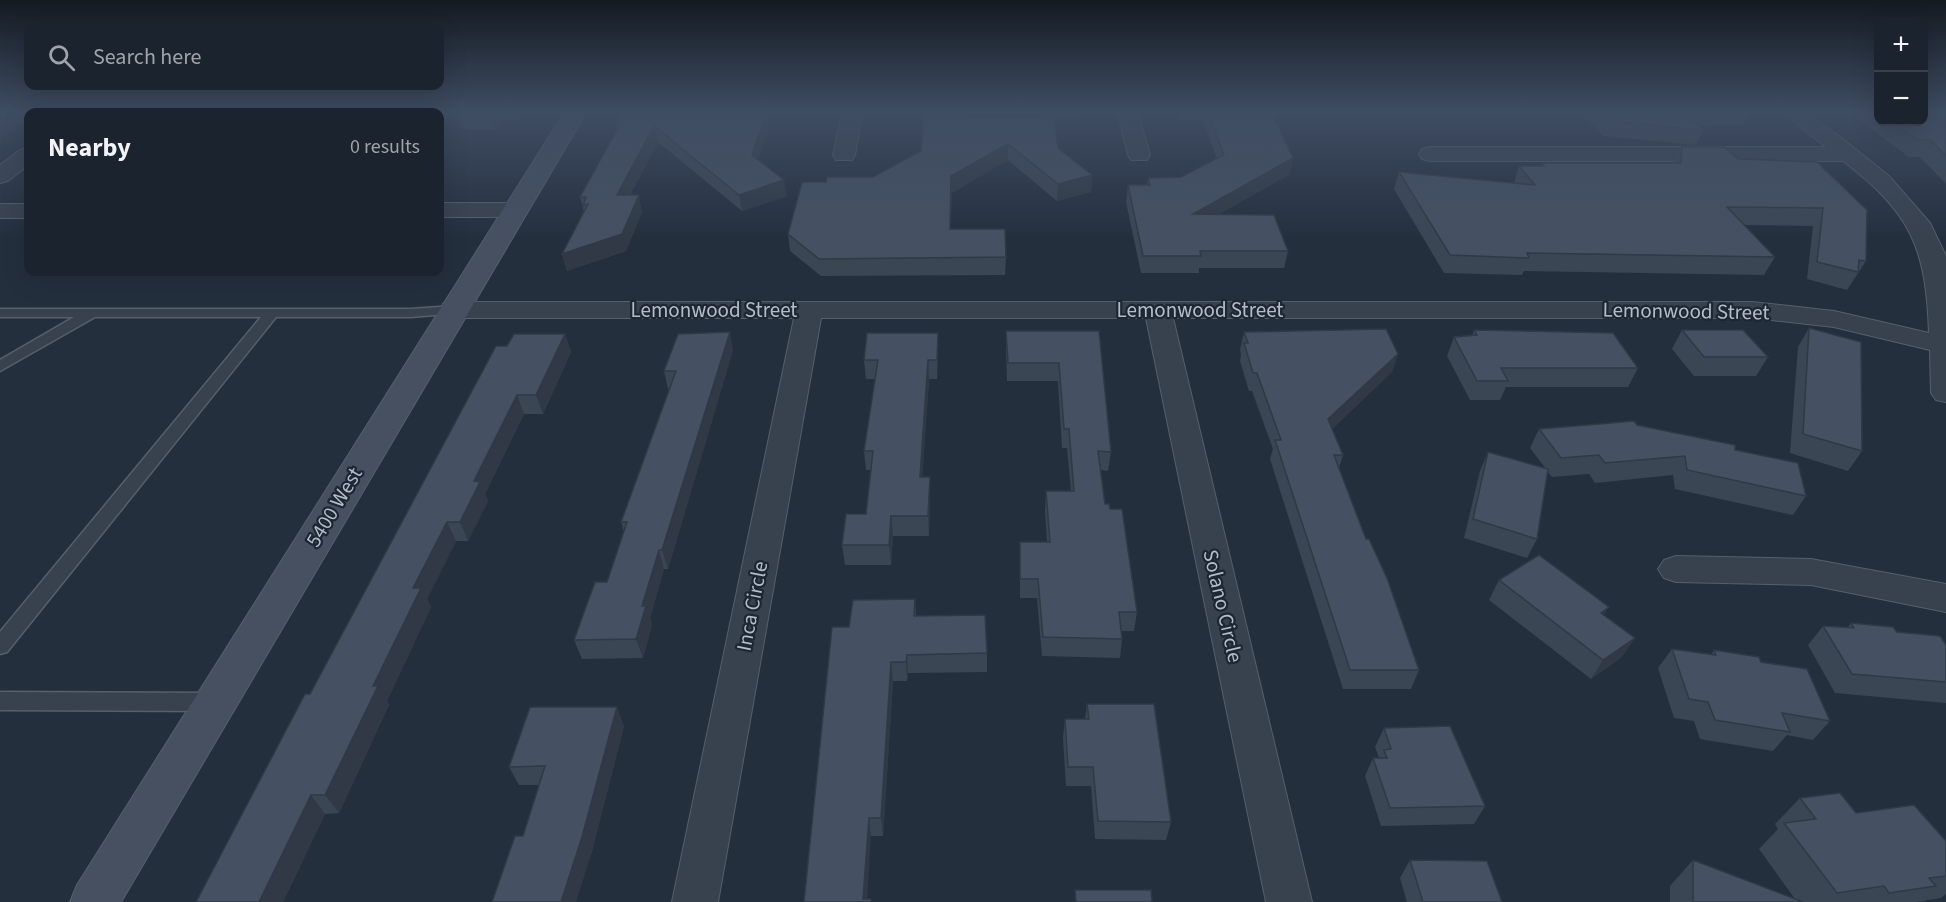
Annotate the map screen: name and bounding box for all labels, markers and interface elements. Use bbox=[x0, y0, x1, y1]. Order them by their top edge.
map controls bbox=[1874, 18, 1928, 126]
button: + bbox=[1874, 18, 1928, 72]
search box bbox=[24, 24, 444, 90]
icon: search bbox=[45, 41, 78, 74]
text: Search here bbox=[93, 41, 201, 73]
button: − bbox=[1874, 72, 1928, 126]
text: Nearby bbox=[48, 129, 131, 166]
text: 0 results bbox=[350, 133, 420, 161]
street label: Lemonwood Street bbox=[631, 295, 797, 325]
street label: Lemonwood Street bbox=[1117, 295, 1283, 325]
street label: Lemonwood Street bbox=[1602, 295, 1770, 327]
street label: 5400 West bbox=[298, 461, 370, 553]
street label: Solano Circle bbox=[1195, 547, 1251, 665]
street label: Inca Circle bbox=[729, 559, 775, 653]

